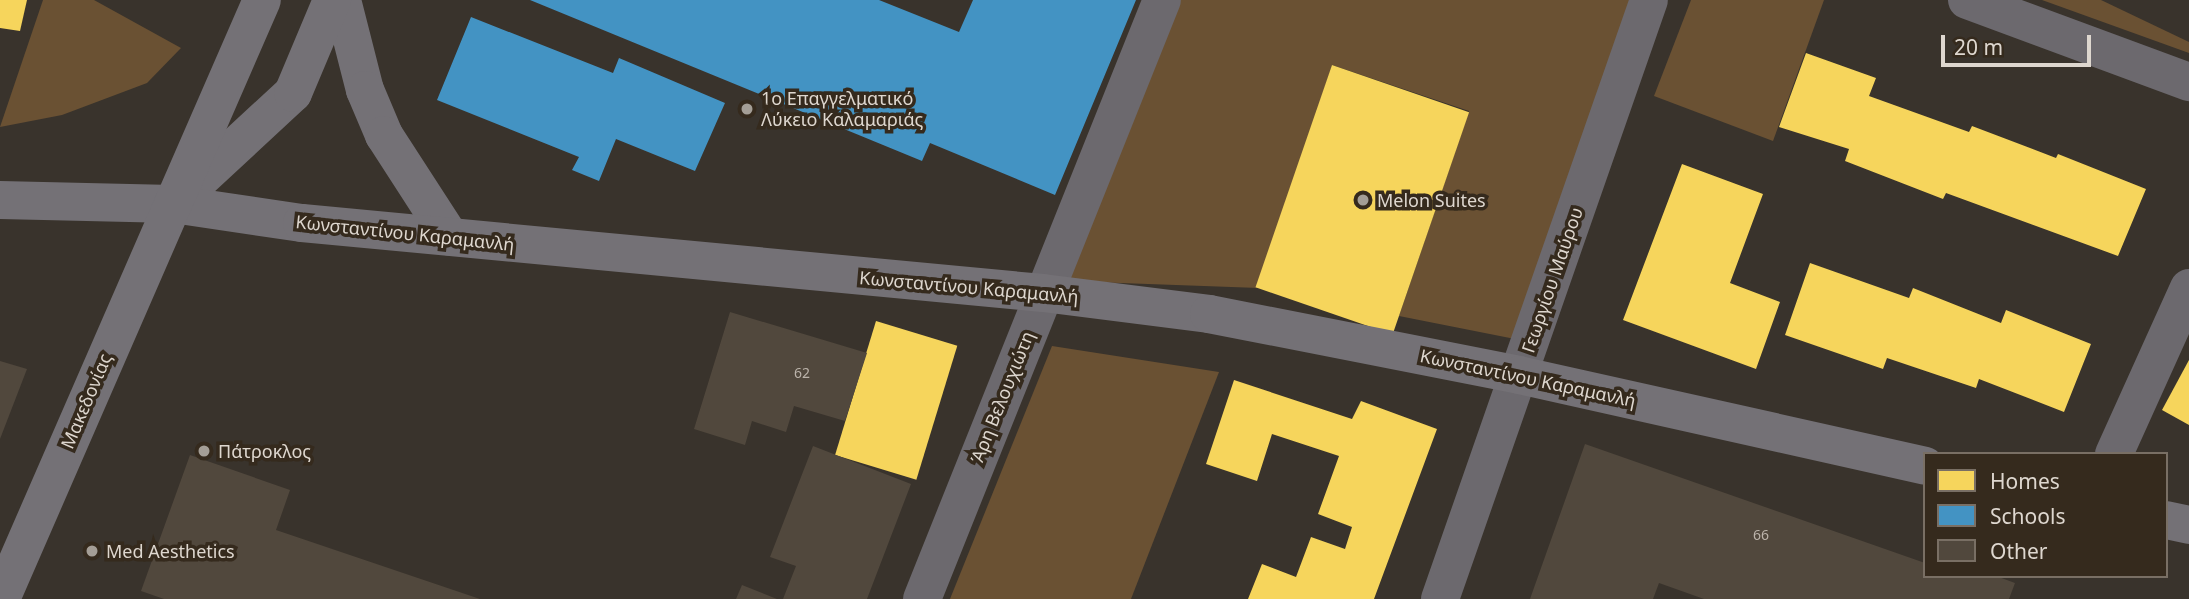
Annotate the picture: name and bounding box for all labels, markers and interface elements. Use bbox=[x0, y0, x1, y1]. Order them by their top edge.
scale bar bbox=[1944, 21, 2094, 65]
text: 20 m bbox=[1954, 33, 2003, 61]
place label: 1ο Επαγγελματικό Λύκειο Καλαμαριάς bbox=[761, 88, 923, 130]
marker: 1ο Επαγγελματικό Λύκειο Καλαμαριάς bbox=[739, 101, 755, 117]
place label: Melon Suites bbox=[1377, 189, 1486, 211]
marker: Melon Suites bbox=[1355, 192, 1371, 208]
street label: Γεωργίου Μαύρου bbox=[1517, 204, 1587, 356]
street label: Κωνσταντίνου Καραμανλή bbox=[294, 211, 516, 255]
street label: Κωνσταντίνου Καραμανλή bbox=[858, 267, 1080, 307]
street label: Άρη Βελουχιώτη bbox=[966, 328, 1038, 466]
street label: Κωνσταντίνου Καραμανλή bbox=[1418, 345, 1638, 411]
street label: Μακεδονίας bbox=[56, 350, 116, 452]
house number: 62 bbox=[794, 365, 810, 381]
place label: Πάτροκλος bbox=[218, 440, 311, 462]
marker: Πάτροκλος bbox=[196, 443, 212, 459]
legend bbox=[1923, 452, 2168, 578]
text: Homes bbox=[1990, 467, 2060, 495]
text: Schools bbox=[1990, 502, 2065, 530]
house number: 66 bbox=[1753, 527, 1769, 543]
text: Other bbox=[1990, 537, 2047, 565]
place label: Med Aesthetics bbox=[106, 540, 235, 562]
marker: Med Aesthetics bbox=[84, 543, 100, 559]

